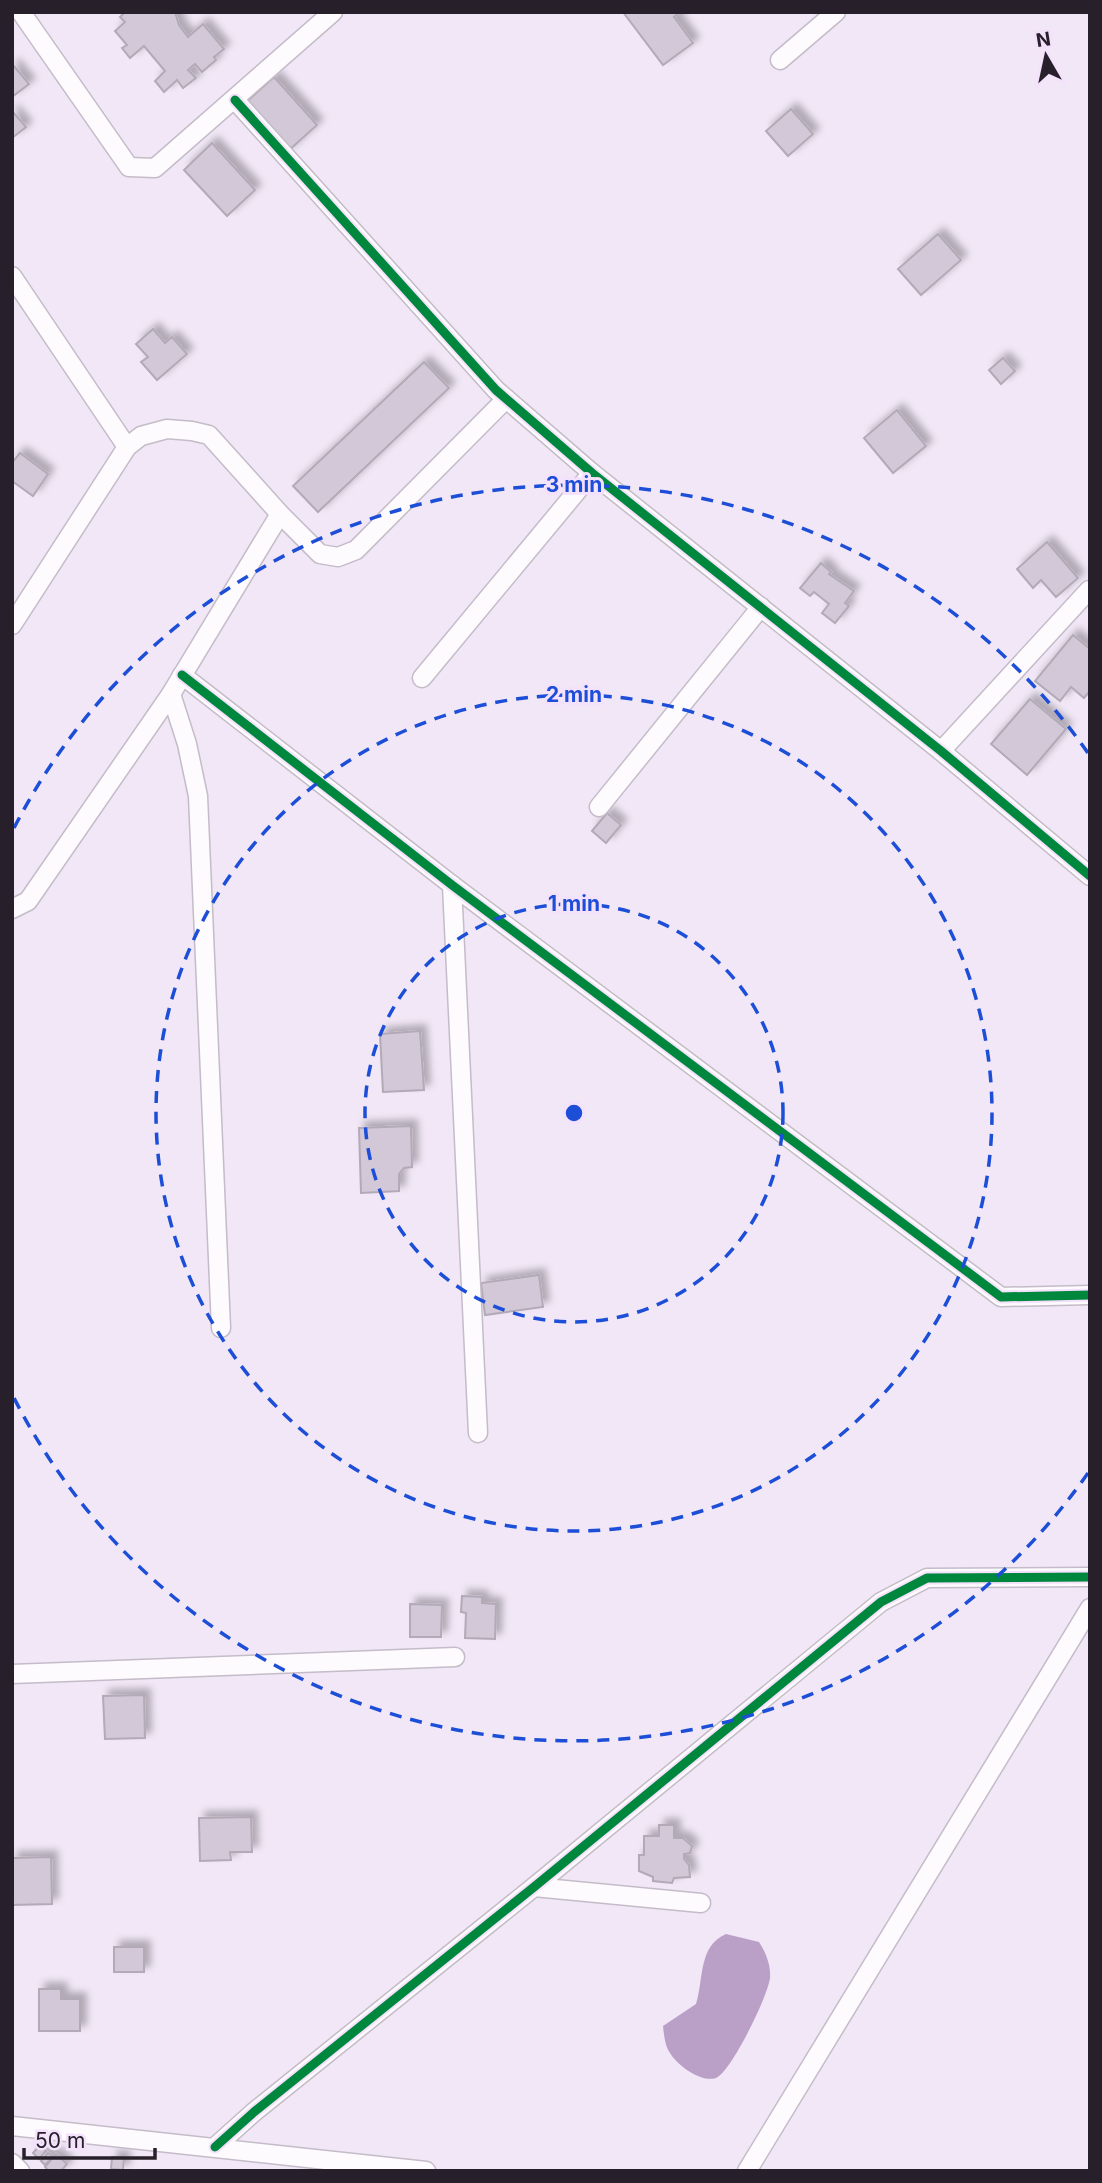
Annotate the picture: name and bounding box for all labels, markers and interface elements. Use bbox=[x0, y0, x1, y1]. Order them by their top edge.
north arrow bbox=[1011, 21, 1081, 91]
text: N bbox=[1034, 27, 1052, 52]
text: 3 min bbox=[546, 472, 602, 497]
text: 2 min bbox=[546, 682, 602, 707]
text: 1 min bbox=[548, 891, 600, 916]
centre of rings bbox=[562, 1101, 586, 1125]
scale bar bbox=[24, 2116, 156, 2160]
text: 50 m bbox=[35, 2128, 85, 2153]

